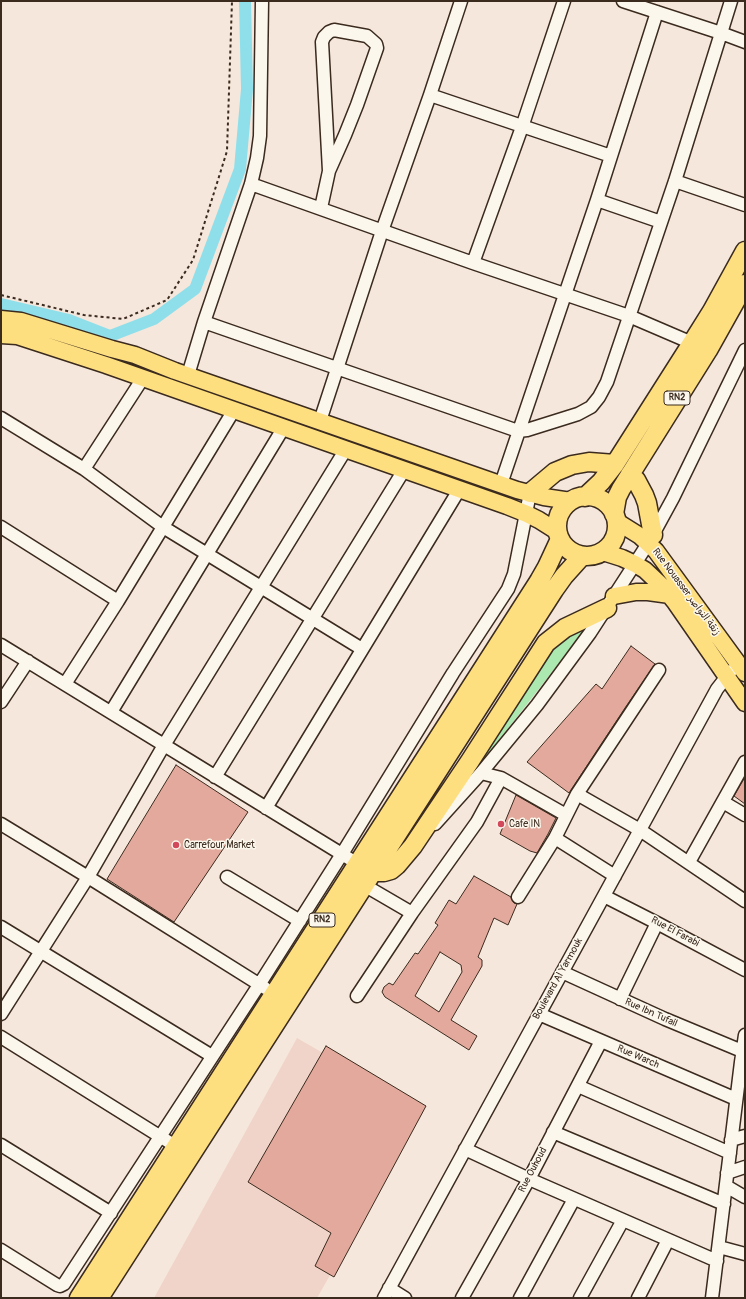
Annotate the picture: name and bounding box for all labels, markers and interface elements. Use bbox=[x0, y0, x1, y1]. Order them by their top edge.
road number: RN2 bbox=[664, 391, 690, 405]
street label: Rue Nouasser زنقة النواصر bbox=[649, 546, 723, 638]
place label: Cafe IN bbox=[509, 818, 540, 830]
marker: Cafe IN bbox=[496, 819, 506, 829]
place label: Carrefour Market bbox=[184, 839, 255, 851]
marker: Carrefour Market bbox=[171, 840, 181, 850]
road number: RN2 bbox=[309, 913, 335, 927]
street label: Rue El Farabi bbox=[649, 914, 701, 950]
street label: Boulevard Al Yarmouk bbox=[531, 936, 585, 1022]
street label: Rue Ibn Tufail bbox=[623, 996, 679, 1030]
street label: Rue Warch bbox=[615, 1043, 661, 1071]
street label: Rue Ouhoud bbox=[516, 1145, 550, 1195]

